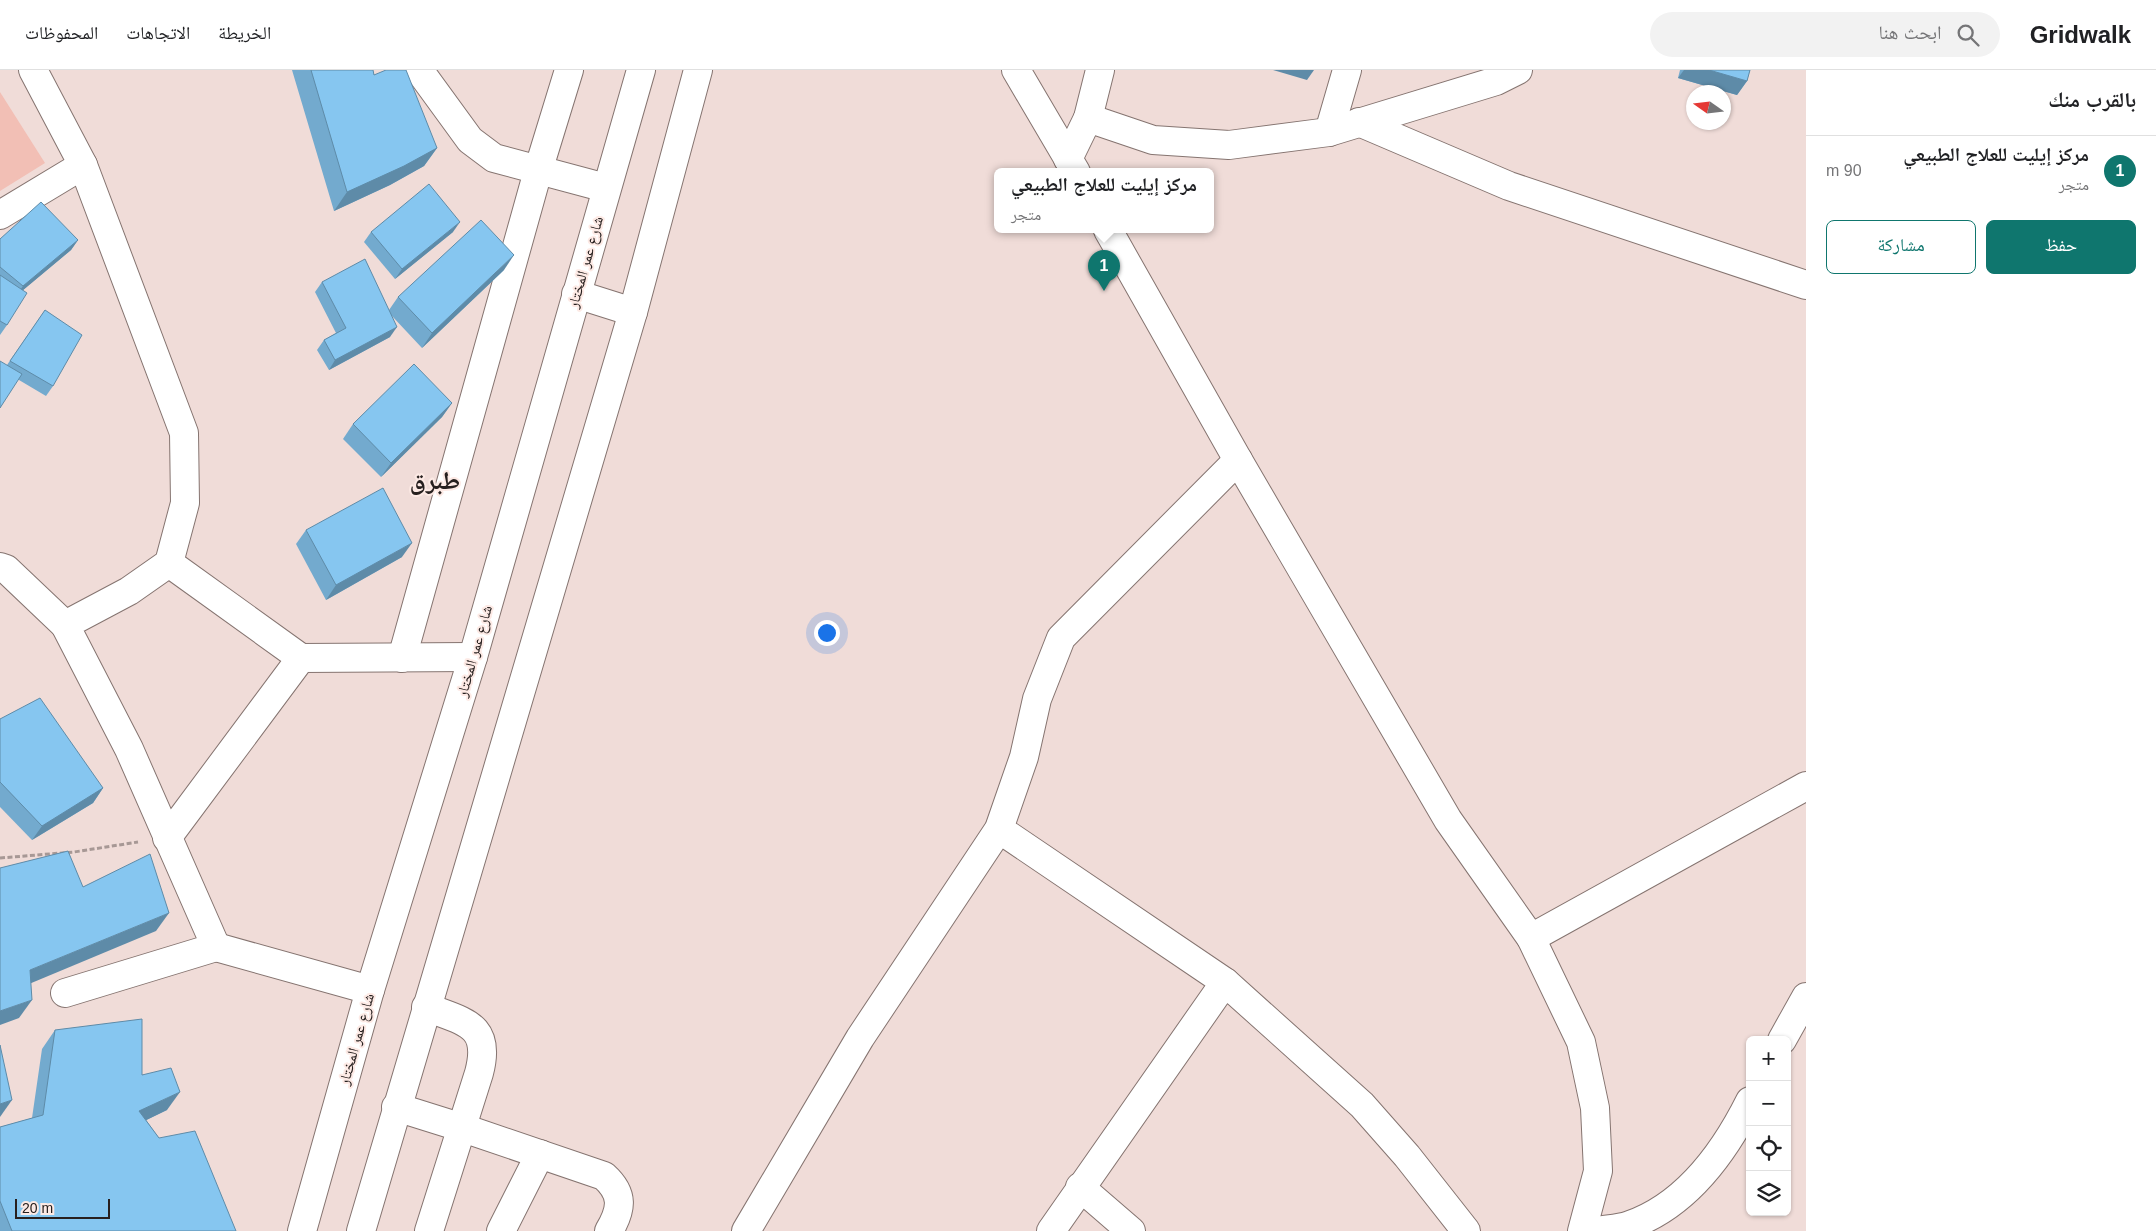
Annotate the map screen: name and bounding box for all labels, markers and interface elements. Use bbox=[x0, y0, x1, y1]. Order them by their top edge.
search box bbox=[1650, 12, 2000, 57]
icon: search bbox=[1954, 21, 1982, 49]
text: Gridwalk bbox=[2030, 21, 2131, 48]
text: ابحث هنا bbox=[1878, 22, 1942, 43]
text: المحفوظات bbox=[25, 23, 98, 43]
text: الاتجاهات bbox=[126, 23, 190, 43]
text: الخريطة bbox=[218, 23, 271, 43]
north arrow bbox=[1686, 85, 1731, 130]
text: بالقرب منك bbox=[2048, 88, 2136, 111]
text: مركز إيليت للعلاج الطبيعي bbox=[1903, 144, 2089, 165]
text: 90 m bbox=[1826, 162, 1862, 179]
text: 1 bbox=[2116, 162, 2124, 179]
popup bbox=[994, 168, 1214, 233]
text: مركز إيليت للعلاج الطبيعي bbox=[1011, 174, 1197, 195]
text: متجر bbox=[2059, 176, 2089, 193]
text: متجر bbox=[1011, 206, 1041, 223]
street label: شارع عمر المختار bbox=[564, 214, 608, 311]
button: مشاركة bbox=[1826, 220, 1976, 274]
button: حفظ bbox=[1986, 220, 2136, 274]
pin: 1 bbox=[1088, 250, 1120, 291]
district label: طبرق bbox=[410, 466, 460, 495]
street label: شارع عمر المختار bbox=[453, 603, 497, 700]
your location bbox=[814, 620, 840, 646]
street label: شارع عمر المختار bbox=[335, 991, 379, 1088]
map controls bbox=[1746, 1036, 1791, 1216]
button: + bbox=[1746, 1036, 1791, 1081]
button: − bbox=[1746, 1081, 1791, 1126]
button: locate bbox=[1746, 1126, 1791, 1171]
button: layers bbox=[1746, 1171, 1791, 1216]
scale bar bbox=[15, 1196, 110, 1219]
text: 20 m bbox=[22, 1200, 53, 1216]

